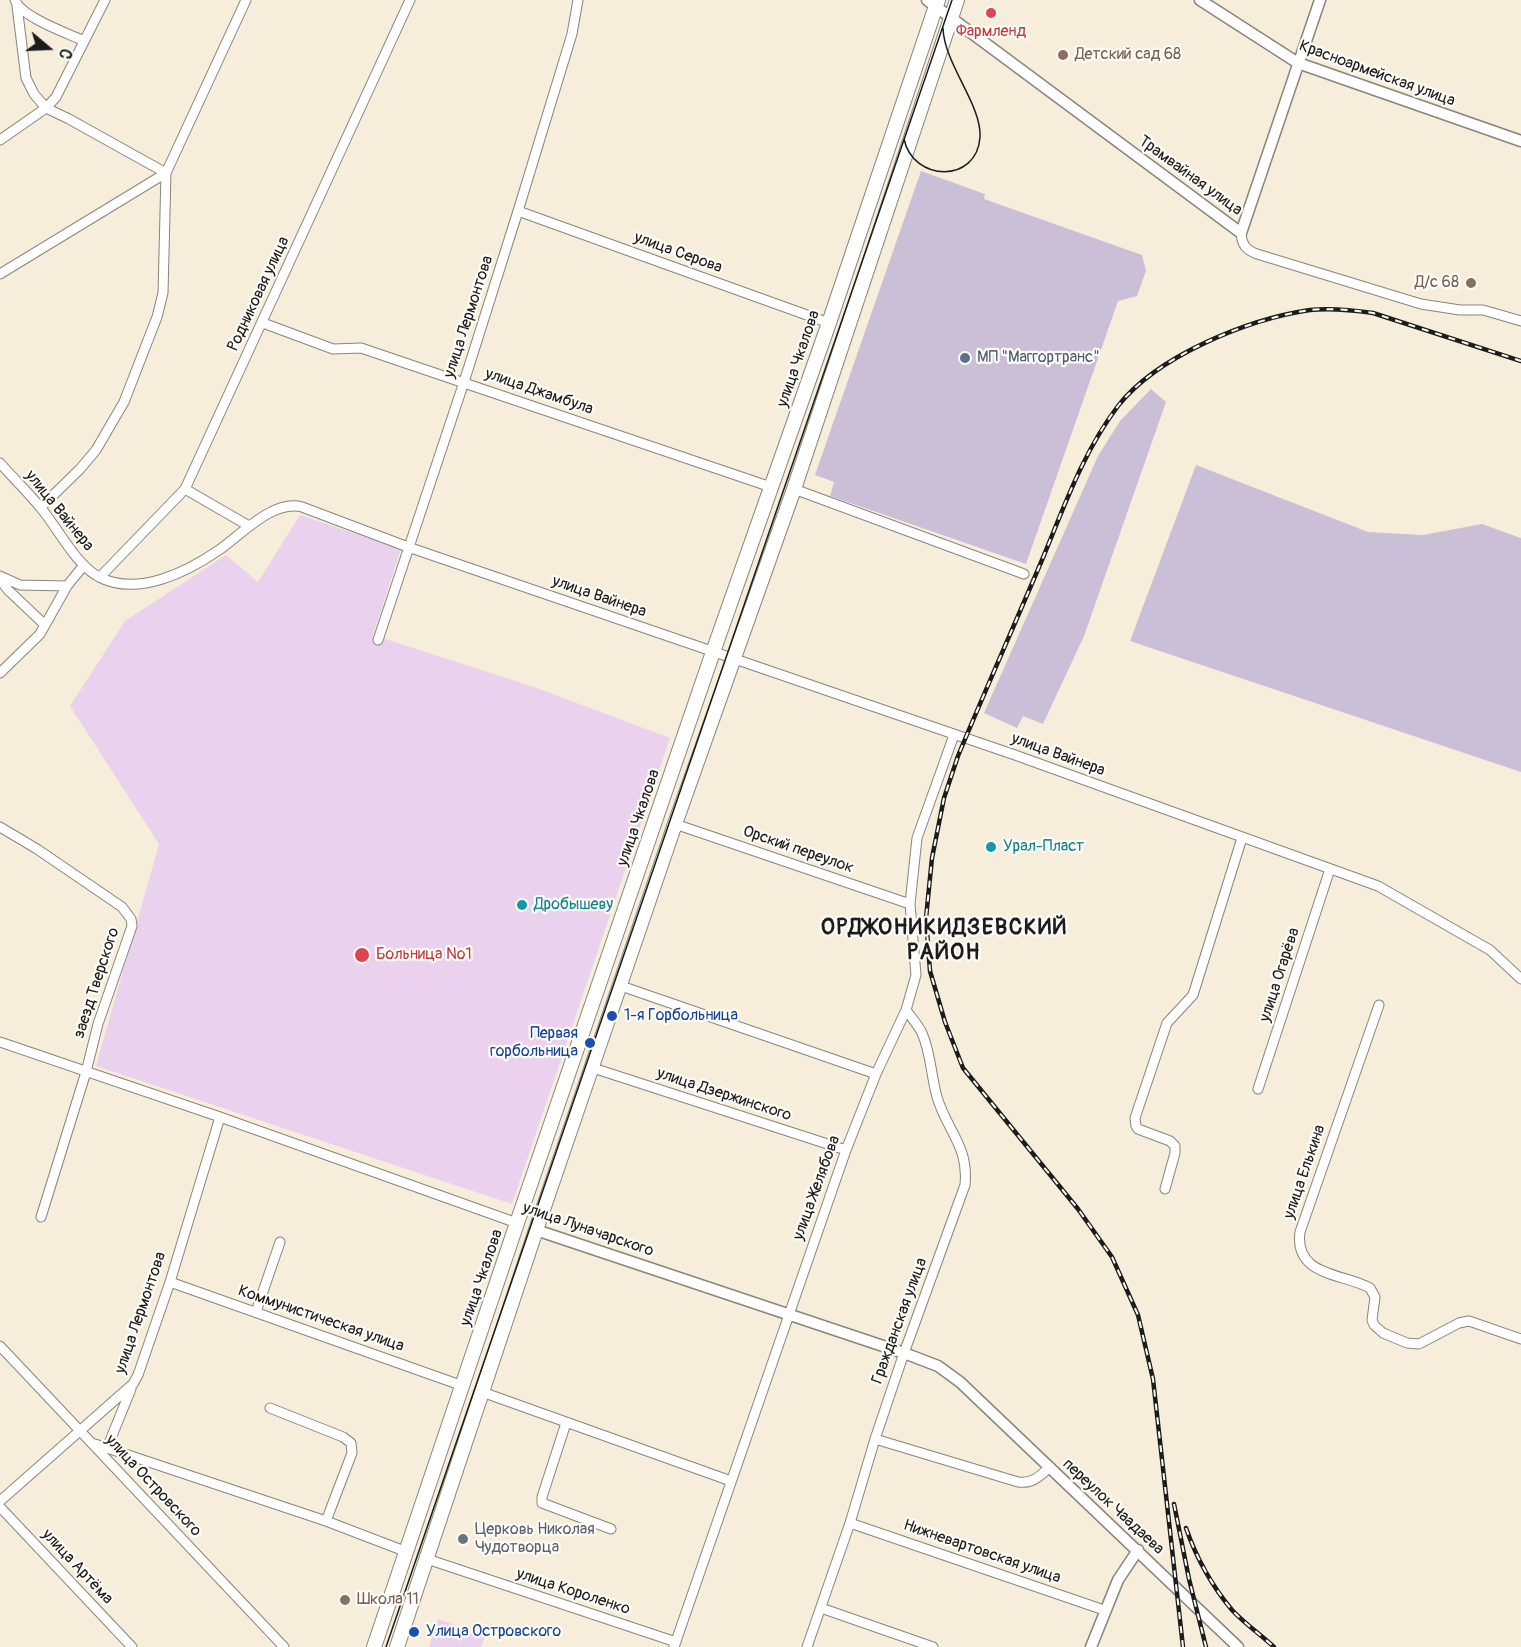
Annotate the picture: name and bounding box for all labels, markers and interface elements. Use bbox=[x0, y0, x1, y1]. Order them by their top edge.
marker: Фармленд bbox=[984, 6, 998, 20]
north arrow bbox=[18, 18, 78, 78]
place label: Фармленд bbox=[956, 22, 1026, 42]
street label: Красноармейская улица bbox=[1296, 37, 1458, 111]
place label: Детский сад 68 bbox=[1075, 45, 1181, 65]
text: С bbox=[54, 46, 76, 62]
marker: Детский сад 68 bbox=[1056, 48, 1070, 62]
street label: Трамвайная улица bbox=[1134, 132, 1246, 220]
street label: улица Серова bbox=[631, 228, 725, 278]
street label: Родниковая улица bbox=[224, 234, 294, 354]
street label: улица Лермонтова bbox=[440, 253, 498, 381]
place label: Д/с 68 bbox=[1415, 273, 1459, 293]
marker: Д/с 68 bbox=[1464, 276, 1478, 290]
street label: улица Чкалова bbox=[773, 308, 825, 410]
place label: МП "Маггортранс" bbox=[977, 348, 1100, 368]
marker: МП "Маггортранс" bbox=[958, 351, 972, 365]
street label: улица Джамбула bbox=[482, 365, 596, 419]
street label: улица Вайнера bbox=[21, 467, 97, 555]
street label: улица Вайнера bbox=[549, 572, 649, 622]
street label: улица Вайнера bbox=[1009, 729, 1107, 781]
street label: улица Чкалова bbox=[613, 767, 665, 869]
street label: Орский переулок bbox=[740, 822, 856, 878]
place label: Урал-Пласт bbox=[1003, 837, 1084, 857]
marker: Урал-Пласт bbox=[984, 840, 998, 854]
place label: Дробышеву bbox=[534, 895, 613, 915]
marker: Дробышеву bbox=[515, 898, 529, 912]
district label: ОРДЖОНИКИДЗЕВСКИЙ РАЙОН bbox=[821, 915, 1067, 966]
street label: заезд Тверского bbox=[70, 925, 124, 1041]
street label: улица Огарёва bbox=[1256, 925, 1304, 1025]
place label: Больница №1 bbox=[376, 945, 472, 965]
marker: Больница №1 bbox=[353, 946, 371, 964]
place label: 1-я Горбольница bbox=[624, 1006, 738, 1026]
marker: 1-я Горбольница bbox=[605, 1009, 619, 1023]
place label: Первая горбольница bbox=[490, 1024, 578, 1062]
marker: Первая горбольница bbox=[583, 1036, 597, 1050]
street label: улица Дзержинского bbox=[654, 1064, 794, 1126]
street label: улица Елькина bbox=[1280, 1122, 1330, 1222]
street label: улица Желябова bbox=[789, 1133, 845, 1243]
street label: улица Луначарского bbox=[520, 1199, 656, 1261]
street label: улица Чкалова bbox=[456, 1227, 508, 1329]
street label: улица Лермонтова bbox=[111, 1250, 171, 1376]
street label: Гражданская улица bbox=[868, 1255, 932, 1387]
street label: Коммунистическая улица bbox=[235, 1282, 407, 1356]
street label: улица Островского bbox=[101, 1431, 205, 1541]
street label: переулок Чаадаева bbox=[1058, 1455, 1168, 1559]
street label: Нижневартовская улица bbox=[901, 1516, 1063, 1588]
place label: Церковь Николая Чудотворца bbox=[475, 1520, 595, 1558]
street label: улица Артёма bbox=[37, 1525, 117, 1609]
marker: Церковь Николая Чудотворца bbox=[456, 1532, 470, 1546]
street label: улица Короленко bbox=[514, 1565, 632, 1619]
place label: Школа 11 bbox=[357, 1590, 419, 1610]
marker: Школа 11 bbox=[338, 1593, 352, 1607]
place label: Улица Островского bbox=[426, 1622, 561, 1642]
marker: Улица Островского bbox=[407, 1625, 421, 1639]

